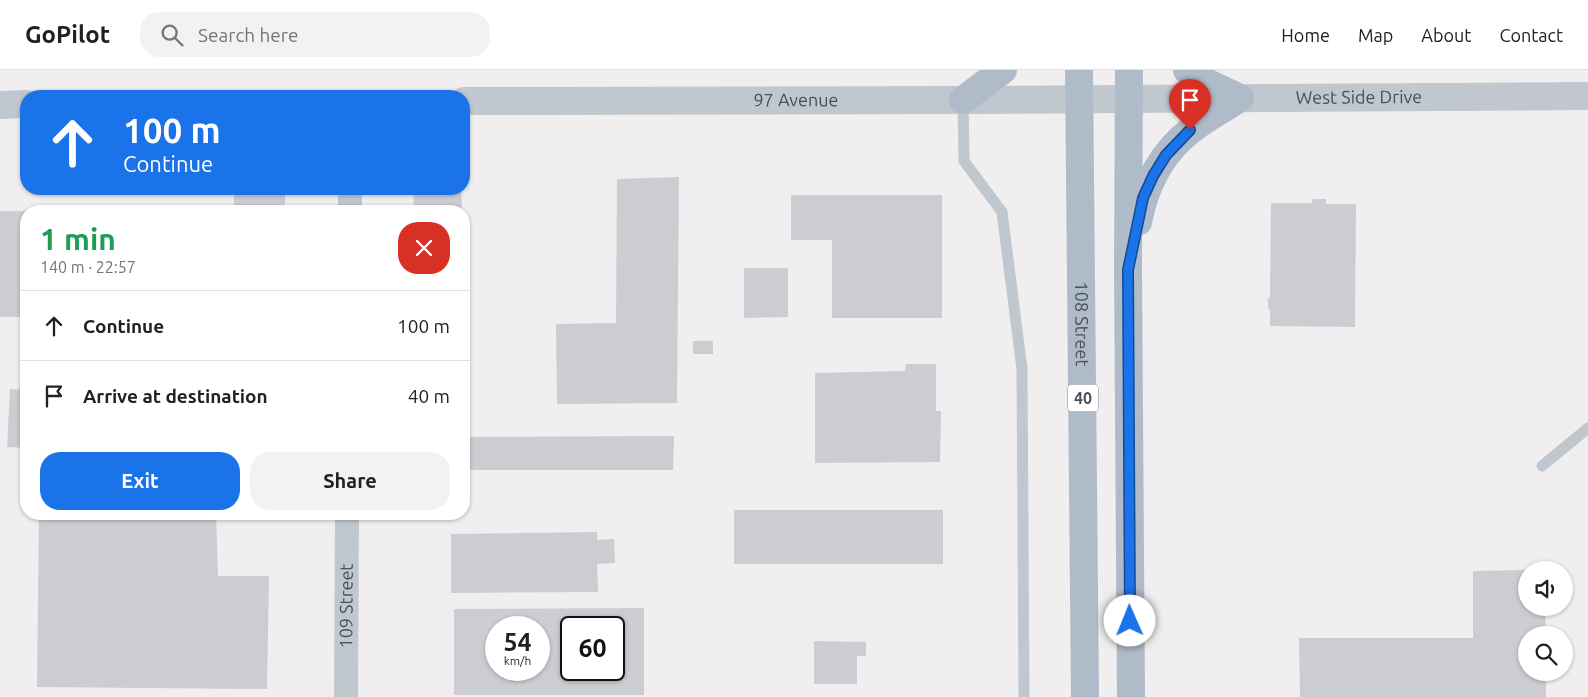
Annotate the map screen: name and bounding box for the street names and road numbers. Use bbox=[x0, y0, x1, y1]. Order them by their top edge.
street label: West Side Drive bbox=[1296, 86, 1422, 107]
street label: 97 Avenue bbox=[753, 89, 839, 109]
street label: 108 Street bbox=[1072, 281, 1093, 367]
road number: 40 bbox=[1068, 384, 1098, 412]
street label: 109 Street bbox=[335, 564, 356, 648]

